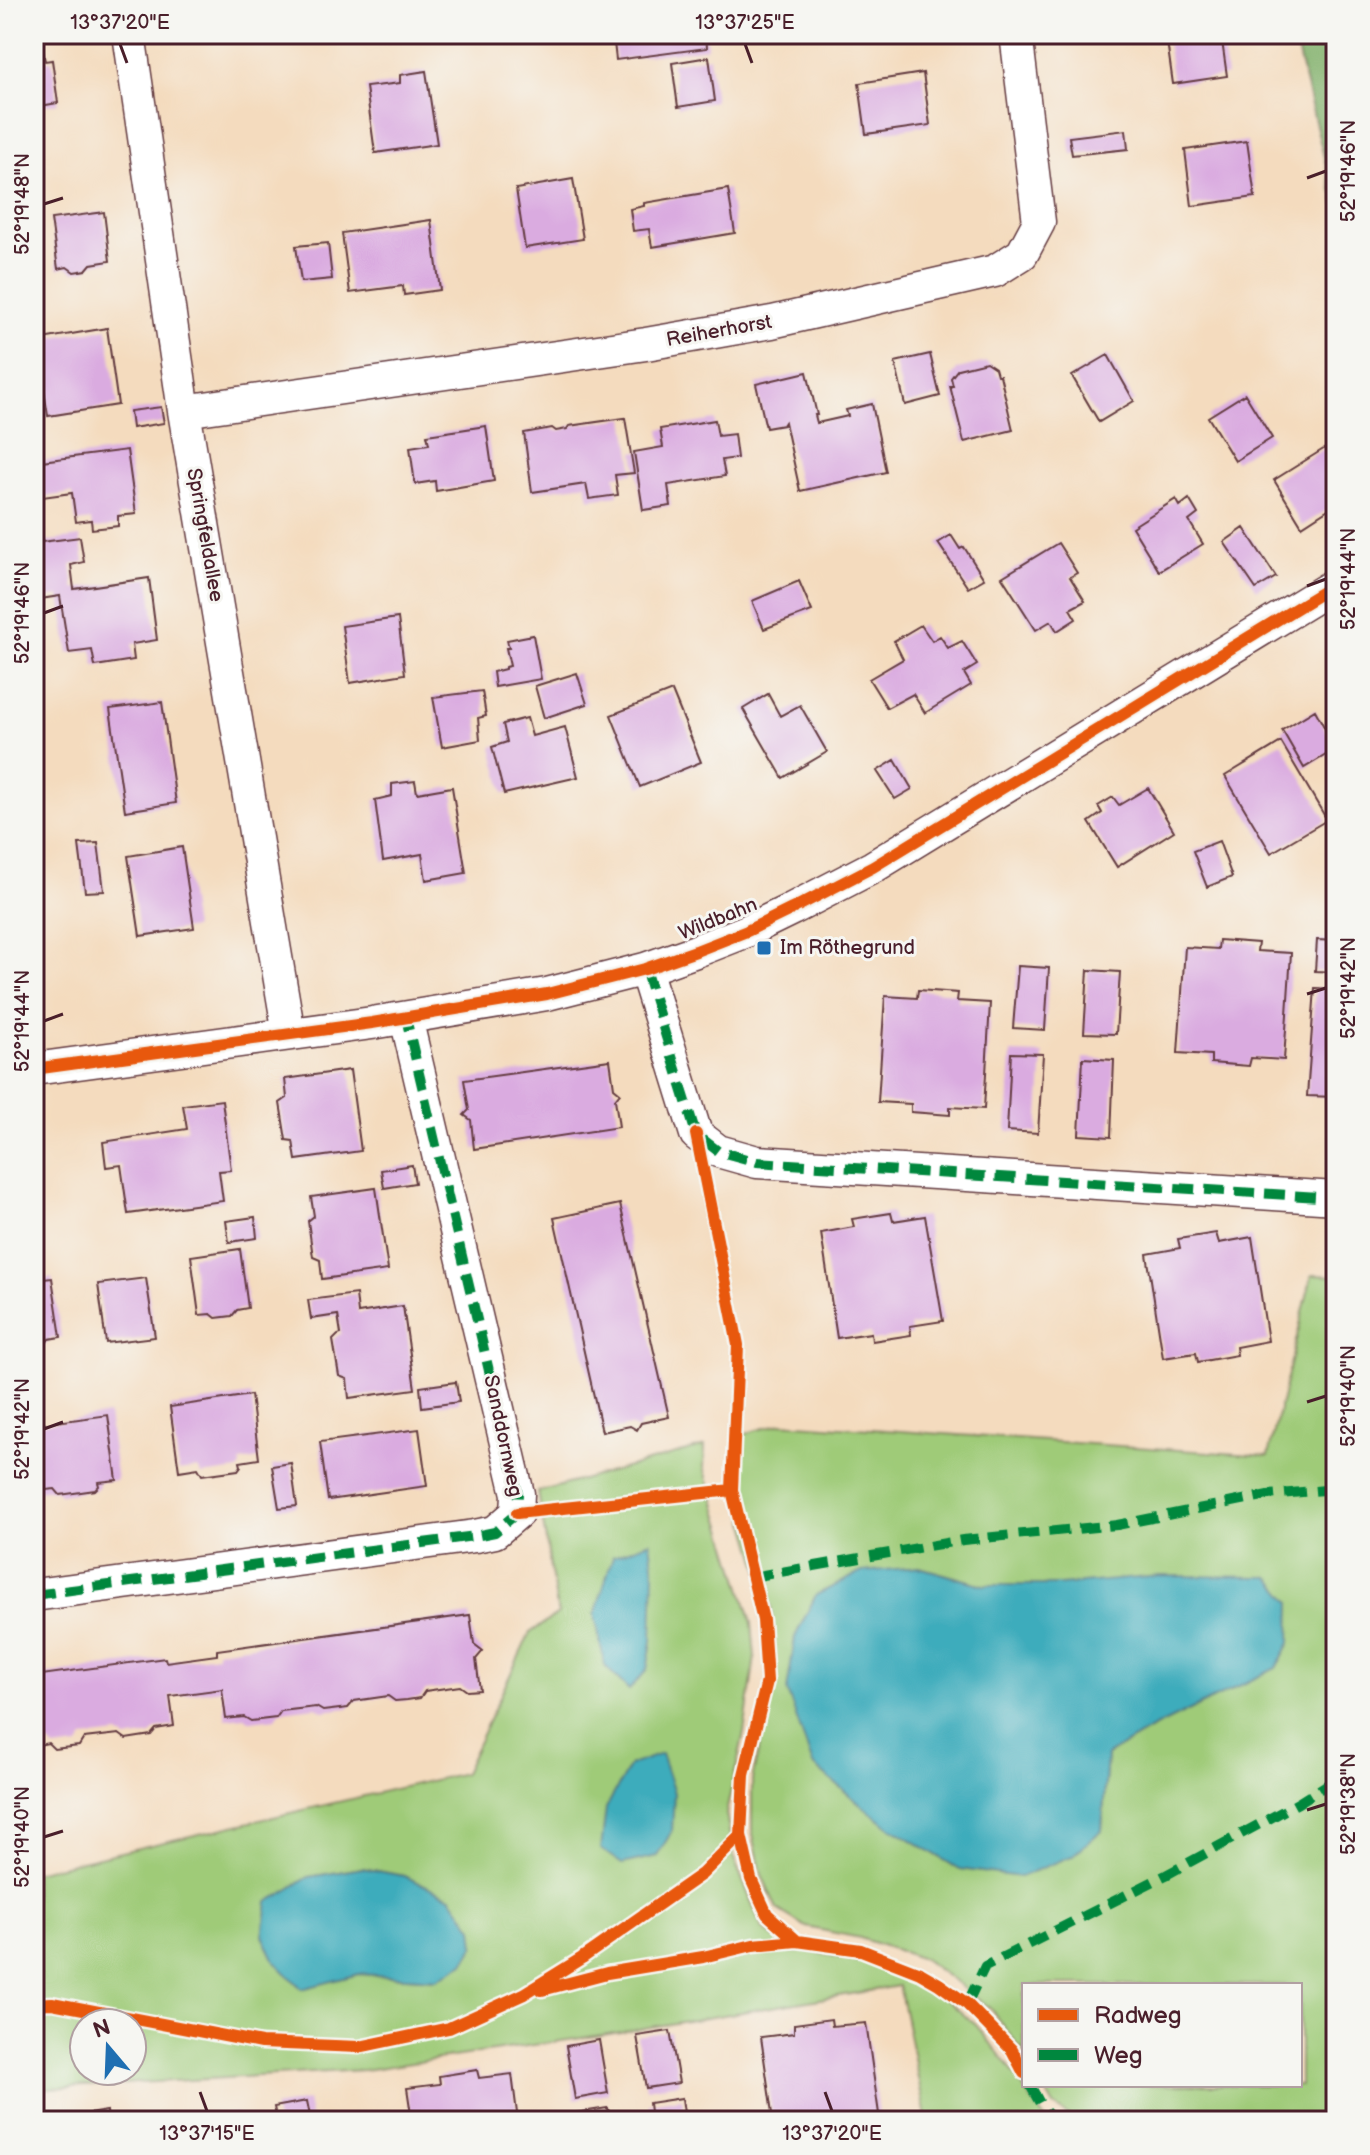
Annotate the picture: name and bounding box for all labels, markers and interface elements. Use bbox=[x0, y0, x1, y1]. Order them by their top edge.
text: 13°37'20"E bbox=[70, 11, 170, 35]
text: 13°37'25"E bbox=[695, 11, 795, 35]
text: 52°19'46"N bbox=[1337, 120, 1361, 222]
text: 52°19'48"N bbox=[11, 153, 35, 255]
street label: Reiherhorst bbox=[664, 310, 774, 352]
street label: Springfeldallee bbox=[181, 466, 229, 604]
text: 52°19'44"N bbox=[1337, 528, 1361, 630]
text: 52°19'46"N bbox=[11, 562, 35, 664]
street label: Wildbahn bbox=[675, 892, 761, 946]
place label: Im Röthegrund bbox=[780, 936, 915, 960]
text: 52°19'42"N bbox=[1337, 937, 1361, 1039]
marker: Im Röthegrund bbox=[755, 939, 773, 957]
text: 52°19'44"N bbox=[11, 970, 35, 1072]
text: 52°19'40"N bbox=[1337, 1345, 1361, 1447]
street label: Sanddornweg bbox=[478, 1373, 528, 1499]
text: 52°19'42"N bbox=[11, 1378, 35, 1480]
text: 52°19'38"N bbox=[1337, 1753, 1361, 1855]
text: 52°19'40"N bbox=[11, 1786, 35, 1888]
legend bbox=[1022, 1983, 1302, 2087]
text: Radweg bbox=[1094, 2001, 1181, 2030]
north arrow bbox=[68, 2007, 148, 2087]
text: N bbox=[90, 2014, 114, 2045]
text: Weg bbox=[1094, 2041, 1143, 2070]
text: 13°37'15"E bbox=[159, 2122, 255, 2146]
text: 13°37'20"E bbox=[782, 2122, 882, 2146]

